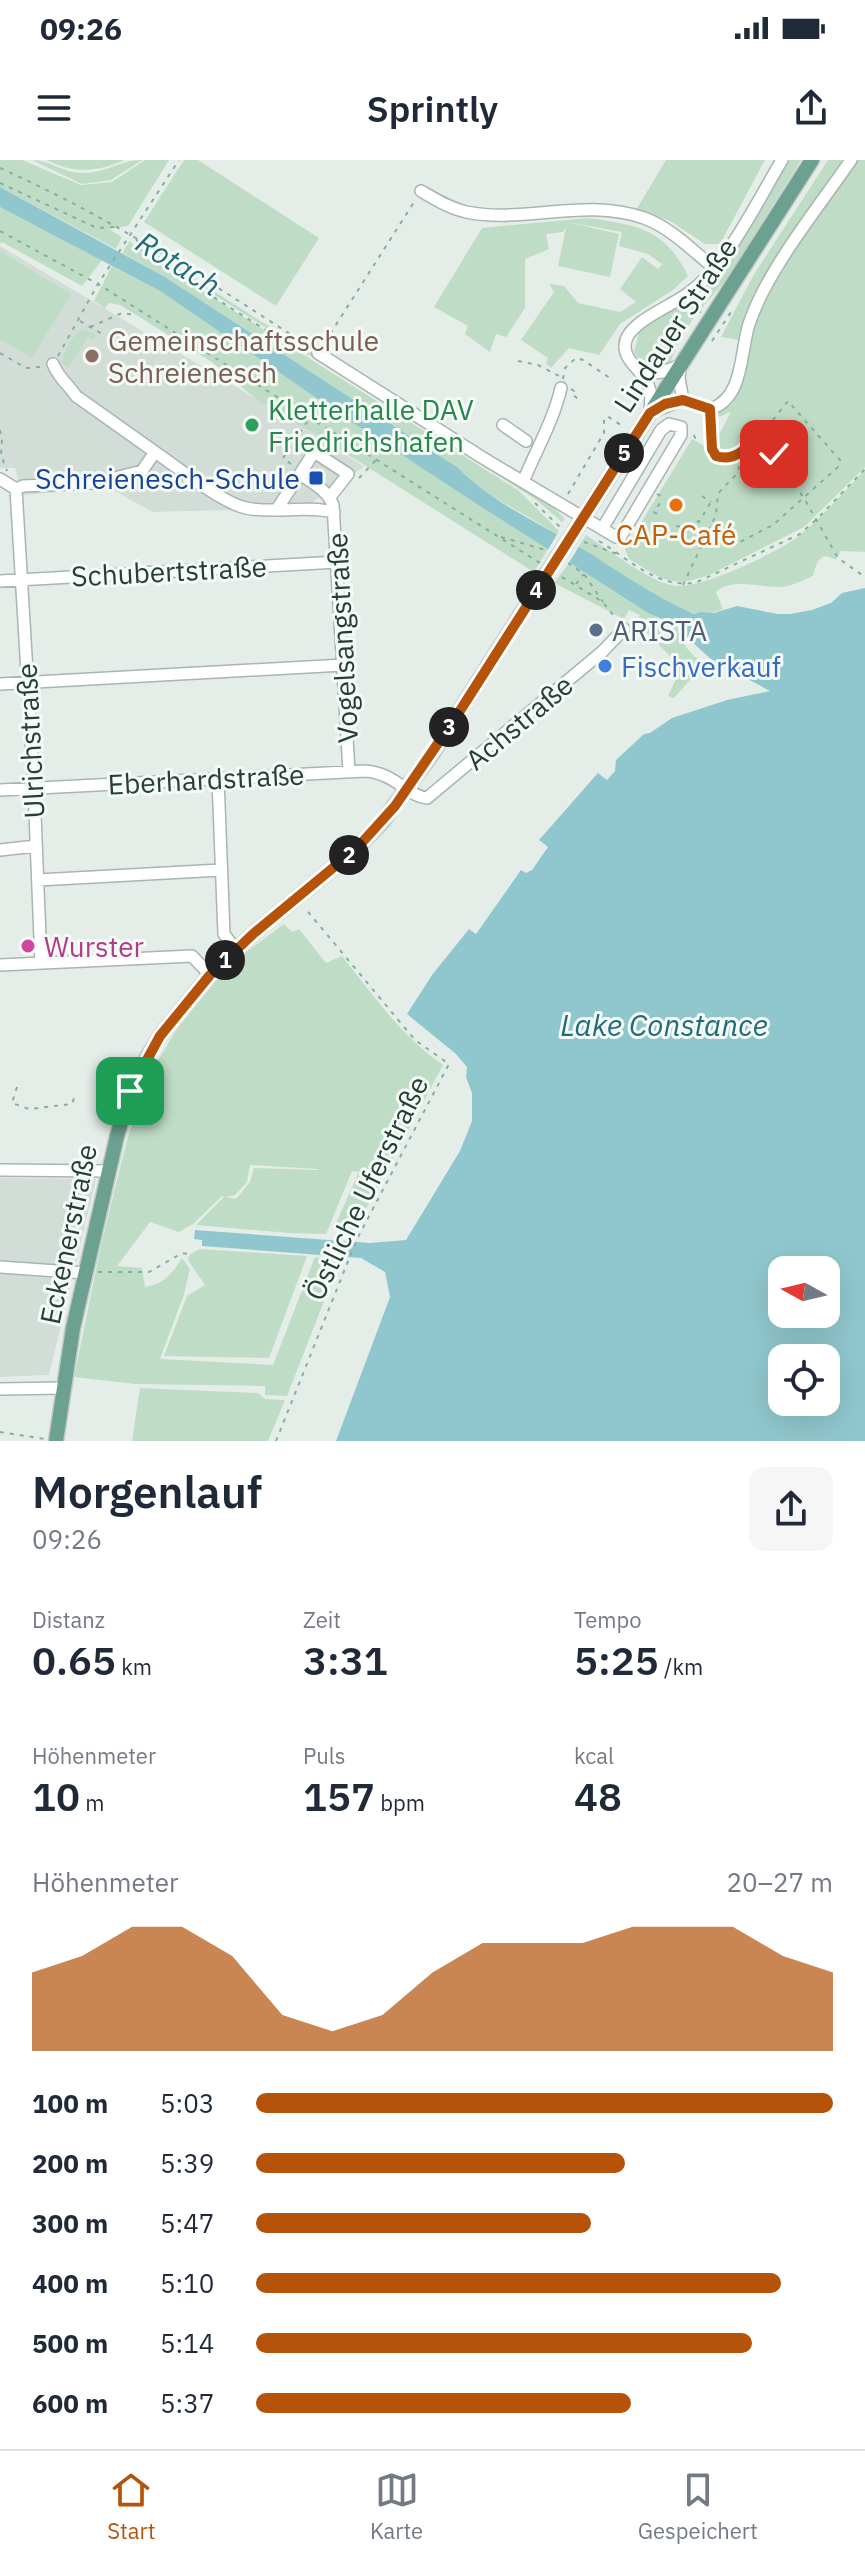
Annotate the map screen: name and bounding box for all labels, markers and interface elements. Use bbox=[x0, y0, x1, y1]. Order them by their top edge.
text: 09:26 bbox=[40, 9, 122, 48]
text: Sprintly bbox=[367, 85, 498, 132]
icon: menu bbox=[32, 86, 76, 130]
icon: share bbox=[789, 86, 833, 130]
water label: Rotach bbox=[129, 222, 229, 304]
street label: Lindauer Straße bbox=[605, 231, 745, 419]
place label: Gemeinschaftsschule Schreienesch bbox=[108, 322, 379, 391]
marker: Gemeinschaftsschule Schreienesch bbox=[83, 347, 101, 365]
place label: Kletterhalle DAV Friedrichshafen bbox=[268, 391, 474, 460]
marker: Kletterhalle DAV Friedrichshafen bbox=[243, 416, 261, 434]
pin bbox=[740, 420, 808, 488]
icon: check bbox=[752, 432, 796, 476]
pin: 5 bbox=[604, 433, 644, 473]
text: 5 bbox=[617, 438, 631, 467]
place label: Schreienesch-Schule bbox=[35, 460, 300, 497]
marker: Schreienesch-Schule bbox=[307, 469, 325, 487]
marker: CAP-Café bbox=[667, 496, 685, 514]
place label: CAP-Café bbox=[616, 516, 736, 553]
street label: Vogelsangstraße bbox=[318, 532, 366, 744]
street label: Schubertstraße bbox=[70, 547, 268, 595]
pin: 4 bbox=[516, 570, 556, 610]
text: 4 bbox=[529, 575, 543, 604]
place label: ARISTA bbox=[612, 612, 707, 649]
marker: ARISTA bbox=[587, 621, 605, 639]
place label: Fischverkauf bbox=[621, 648, 781, 685]
marker: Fischverkauf bbox=[596, 657, 614, 675]
street label: Ulrichstraße bbox=[7, 662, 53, 820]
street label: Achstraße bbox=[457, 666, 581, 778]
pin: 3 bbox=[429, 707, 469, 747]
text: 3 bbox=[442, 712, 456, 741]
street label: Eberhardstraße bbox=[107, 755, 305, 803]
pin: 2 bbox=[329, 835, 369, 875]
text: 2 bbox=[342, 840, 356, 869]
place label: Wurster bbox=[44, 928, 144, 965]
marker: Wurster bbox=[19, 937, 37, 955]
pin: 1 bbox=[205, 940, 245, 980]
text: 1 bbox=[218, 945, 232, 974]
water label: Lake Constance bbox=[560, 1005, 768, 1044]
pin bbox=[96, 1057, 164, 1125]
icon: arrive bbox=[108, 1069, 152, 1113]
street label: Östliche Uferstraße bbox=[296, 1070, 436, 1306]
street label: Eckenerstraße bbox=[31, 1141, 105, 1327]
north arrow bbox=[768, 1256, 840, 1328]
map controls bbox=[768, 1256, 840, 1416]
button: locate bbox=[768, 1344, 840, 1416]
text: Morgenlauf bbox=[32, 1463, 262, 1520]
button: share bbox=[749, 1467, 833, 1551]
text: 09:26 bbox=[32, 1522, 102, 1556]
text: Distanz bbox=[32, 1605, 105, 1634]
text: Zeit bbox=[303, 1605, 341, 1634]
text: Tempo bbox=[574, 1605, 642, 1634]
text: 0.65 bbox=[32, 1634, 116, 1686]
text: 3:31 bbox=[303, 1634, 388, 1686]
text: 5:25 bbox=[574, 1634, 659, 1686]
text: km bbox=[116, 1652, 152, 1681]
text: /km bbox=[659, 1652, 703, 1681]
text: Höhenmeter bbox=[32, 1741, 156, 1770]
text: Puls bbox=[303, 1741, 346, 1770]
text: kcal bbox=[574, 1741, 614, 1770]
text: 10 bbox=[32, 1770, 80, 1822]
text: 157 bbox=[303, 1770, 375, 1822]
text: 48 bbox=[574, 1770, 622, 1822]
text: m bbox=[80, 1788, 104, 1817]
text: bpm bbox=[375, 1788, 425, 1817]
text: Höhenmeter bbox=[32, 1865, 179, 1899]
text: 20–27 m bbox=[726, 1865, 833, 1899]
text: 100 m bbox=[32, 2086, 108, 2120]
text: 5:03 bbox=[160, 2086, 214, 2120]
text: 200 m bbox=[32, 2146, 108, 2180]
text: 5:39 bbox=[160, 2146, 214, 2180]
text: 300 m bbox=[32, 2206, 108, 2240]
text: 5:47 bbox=[160, 2206, 214, 2240]
text: 400 m bbox=[32, 2266, 108, 2300]
text: 5:10 bbox=[160, 2266, 214, 2300]
text: 500 m bbox=[32, 2326, 108, 2360]
text: 5:14 bbox=[160, 2326, 214, 2360]
text: 600 m bbox=[32, 2386, 108, 2420]
text: 5:37 bbox=[160, 2386, 214, 2420]
tab: Start bbox=[107, 2468, 155, 2545]
tab: Karte bbox=[370, 2468, 423, 2545]
tab: Gespeichert bbox=[638, 2468, 758, 2545]

